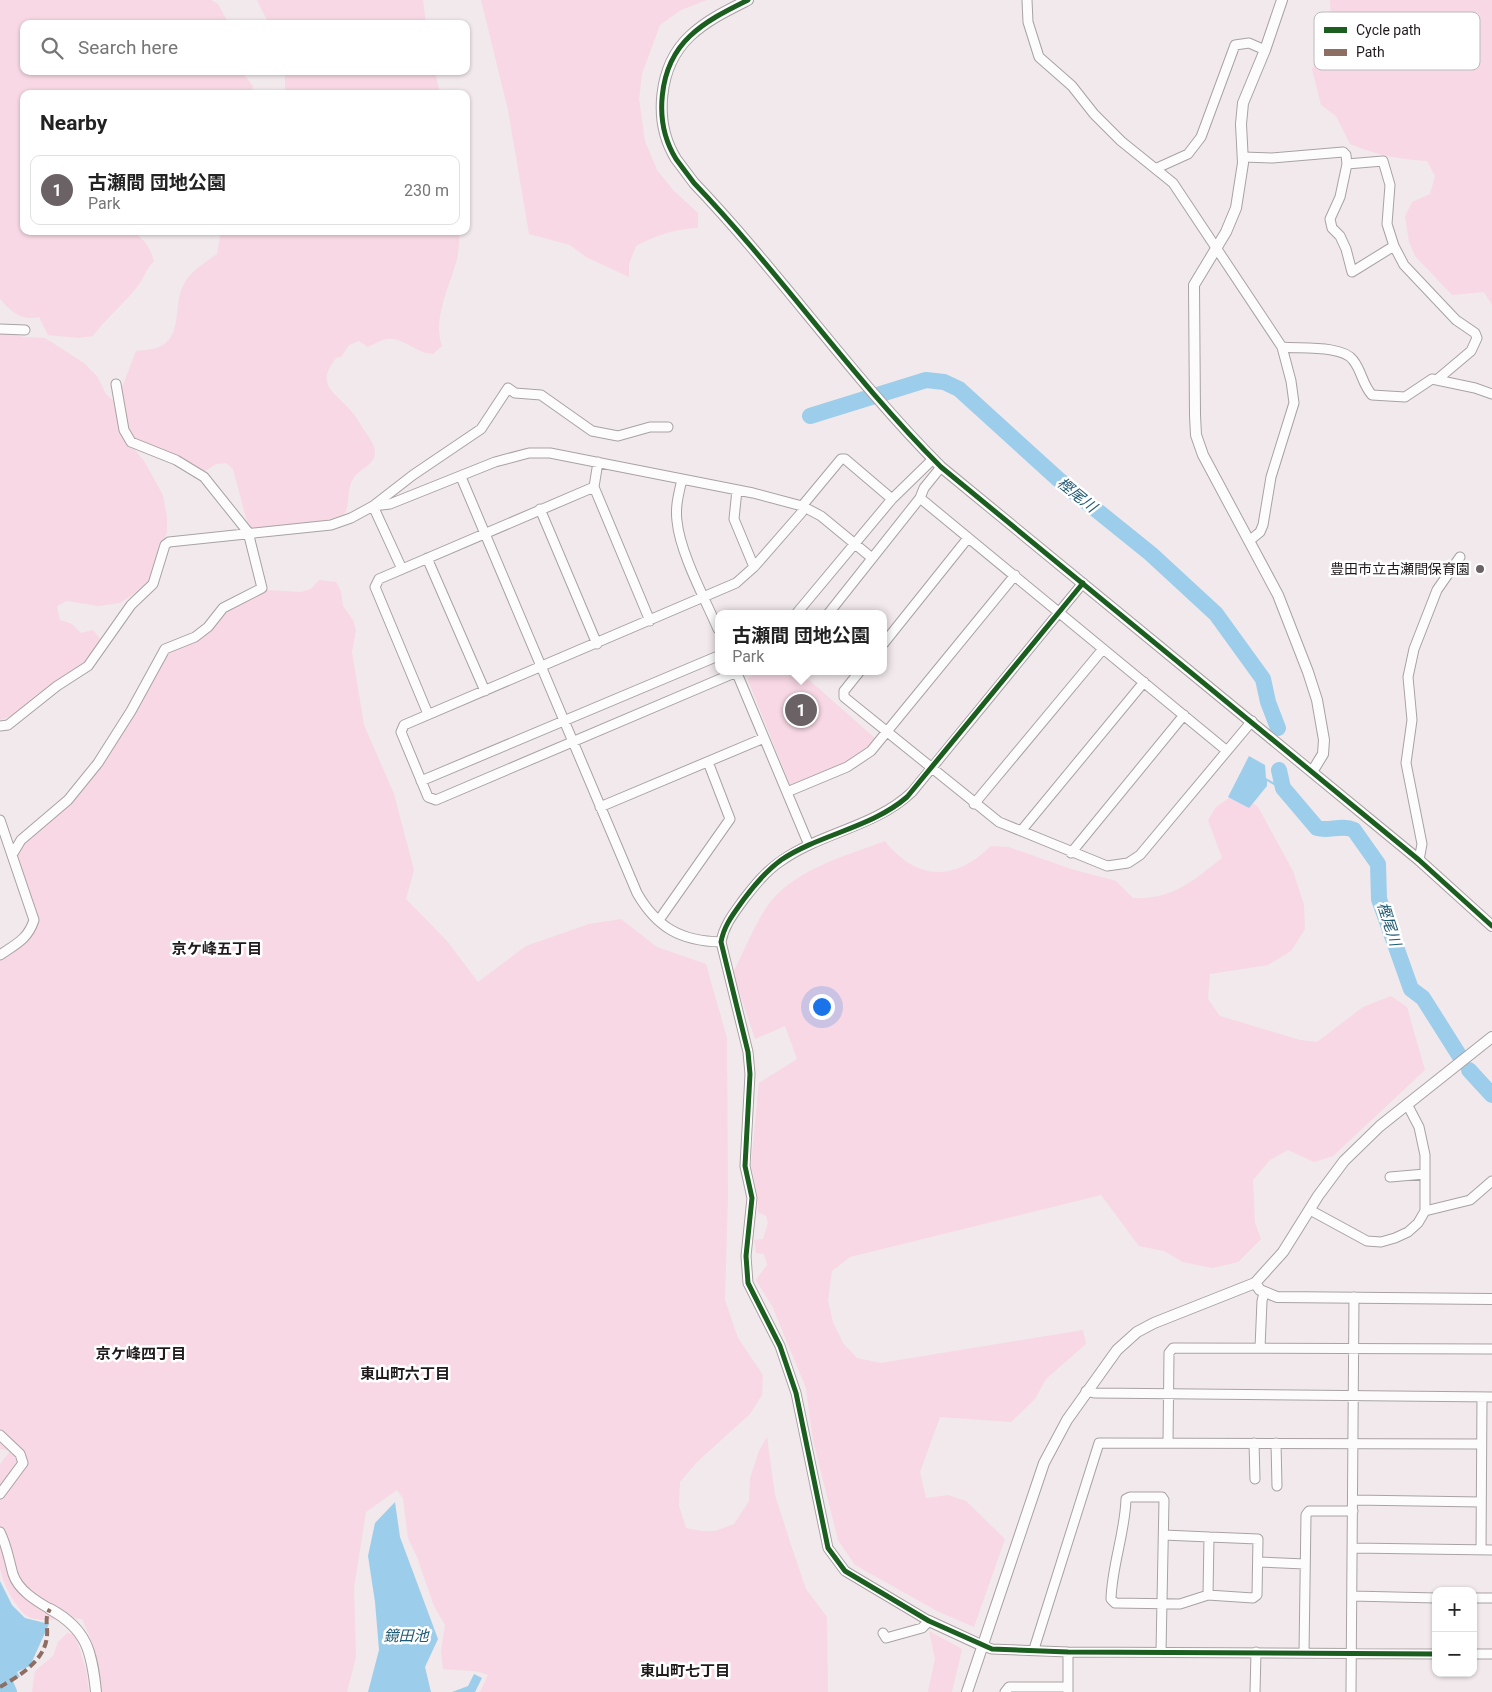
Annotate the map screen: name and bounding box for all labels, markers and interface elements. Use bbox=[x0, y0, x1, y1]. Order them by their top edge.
legend bbox=[1314, 12, 1480, 70]
search box bbox=[20, 20, 470, 75]
text: Cycle path bbox=[1356, 22, 1421, 38]
icon: search bbox=[38, 34, 66, 62]
text: Search here bbox=[78, 36, 178, 59]
text: Path bbox=[1356, 44, 1385, 60]
text: Nearby bbox=[40, 111, 107, 135]
text: 古瀬間 団地公園 bbox=[88, 171, 226, 194]
text: 1 bbox=[52, 181, 62, 200]
text: 230 m bbox=[404, 181, 449, 200]
text: Park bbox=[88, 194, 120, 213]
water label: 樫尾川 bbox=[1054, 474, 1102, 517]
place label: 豊田市立古瀬間保育園 bbox=[1330, 561, 1470, 577]
marker: 豊田市立古瀬間保育園 bbox=[1474, 563, 1486, 575]
popup bbox=[715, 610, 887, 675]
text: 古瀬間 団地公園 bbox=[732, 624, 870, 647]
text: Park bbox=[732, 647, 764, 666]
pin: 1 bbox=[785, 691, 817, 729]
water label: 樫尾川 bbox=[1373, 900, 1405, 950]
district label: 京ケ峰五丁目 bbox=[172, 940, 262, 958]
your location bbox=[809, 994, 835, 1020]
district label: 京ケ峰四丁目 bbox=[96, 1345, 186, 1363]
district label: 東山町六丁目 bbox=[360, 1365, 450, 1383]
map controls bbox=[1432, 1587, 1477, 1677]
button: + bbox=[1432, 1587, 1477, 1632]
water label: 鏡田池 bbox=[383, 1627, 430, 1645]
button: − bbox=[1432, 1632, 1477, 1677]
district label: 東山町七丁目 bbox=[640, 1662, 730, 1680]

